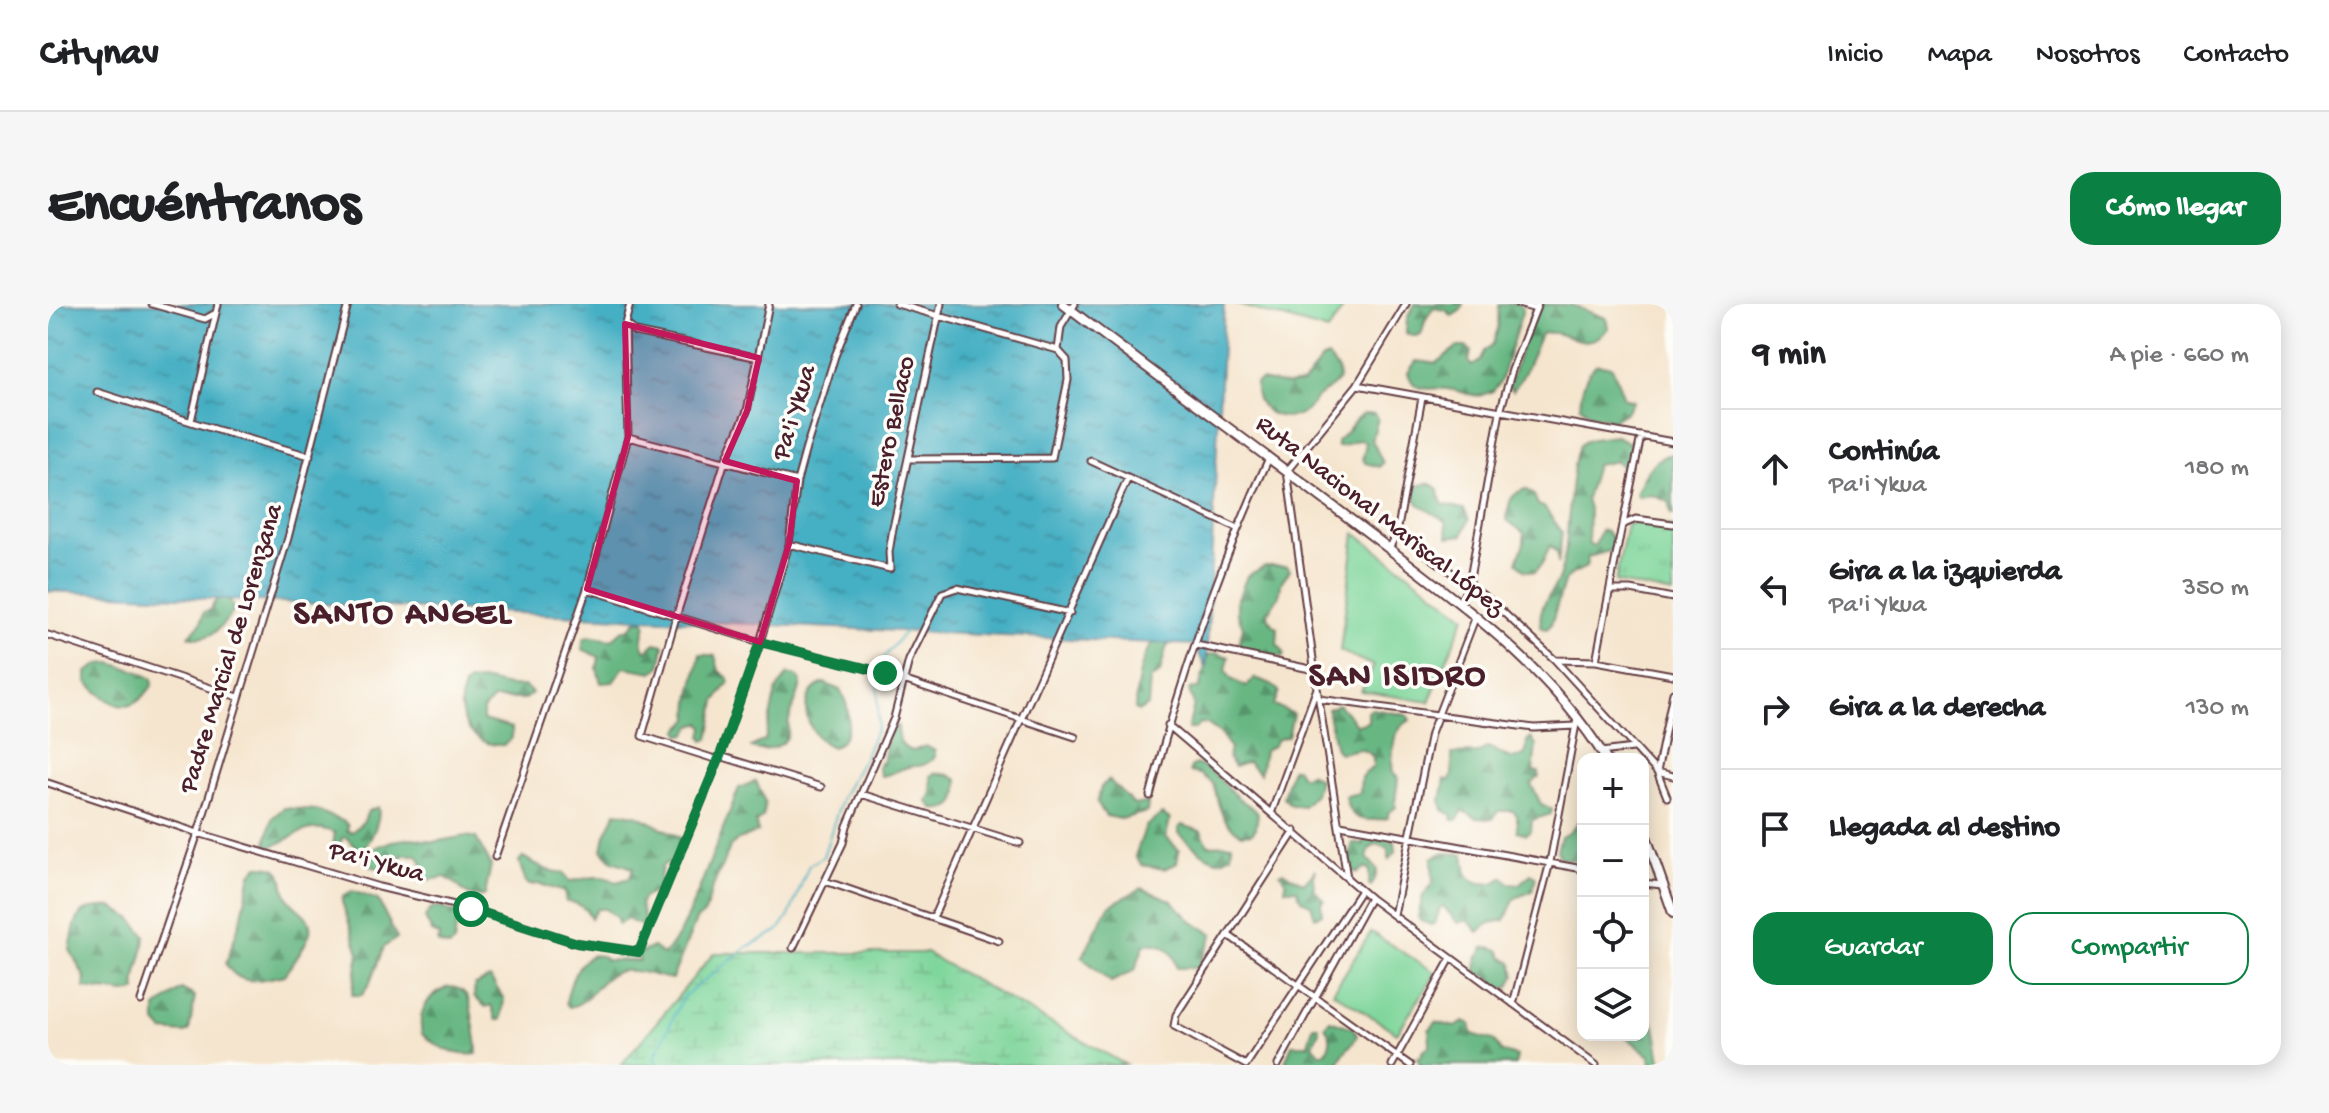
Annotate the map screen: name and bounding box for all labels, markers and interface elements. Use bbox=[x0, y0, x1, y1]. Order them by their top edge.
text: Citynav bbox=[40, 33, 159, 77]
text: Inicio bbox=[1827, 39, 1883, 72]
text: Mapa bbox=[1927, 39, 1992, 72]
text: Nosotros bbox=[2036, 39, 2140, 72]
text: Contacto bbox=[2184, 39, 2289, 72]
button: Cómo llegar bbox=[2070, 172, 2281, 245]
text: Encuéntranos bbox=[48, 175, 360, 241]
text: 9 min bbox=[1753, 336, 1826, 376]
text: A pie · 660 m bbox=[2109, 341, 2249, 372]
street label: Estero Bellaco bbox=[862, 354, 924, 510]
street label: Pa'i Ykua bbox=[767, 360, 826, 465]
street label: Ruta Nacional Mariscal López bbox=[1248, 410, 1511, 625]
text: Continúa bbox=[1829, 436, 1939, 471]
icon: ahead bbox=[1753, 447, 1797, 491]
text: 180 m bbox=[2185, 454, 2249, 485]
text: Pa'i Ykua bbox=[1829, 471, 1926, 502]
street label: Padre Marcial de Lorenzana bbox=[174, 499, 292, 798]
text: Gira a la izquierda bbox=[1829, 556, 2062, 591]
icon: left bbox=[1753, 567, 1797, 611]
text: 350 m bbox=[2182, 574, 2249, 605]
text: Pa'i Ykua bbox=[1829, 591, 1926, 622]
district label: SANTO ANGEL bbox=[294, 596, 513, 636]
route end bbox=[867, 655, 903, 691]
district label: SAN ISIDRO bbox=[1309, 658, 1487, 698]
icon: right bbox=[1753, 687, 1797, 731]
text: Gira a la derecha bbox=[1829, 692, 2045, 727]
text: 130 m bbox=[2186, 694, 2249, 725]
map controls bbox=[1577, 753, 1649, 1041]
button: + bbox=[1577, 753, 1649, 825]
icon: arrive bbox=[1753, 807, 1797, 851]
text: Llegada al destino bbox=[1829, 812, 2060, 847]
button: − bbox=[1577, 825, 1649, 897]
street label: Pa'i Ykua bbox=[324, 836, 429, 892]
route start bbox=[453, 891, 489, 927]
button: locate bbox=[1577, 897, 1649, 969]
button: Guardar bbox=[1753, 912, 1993, 985]
button: Compartir bbox=[2009, 912, 2249, 985]
button: layers bbox=[1577, 969, 1649, 1041]

